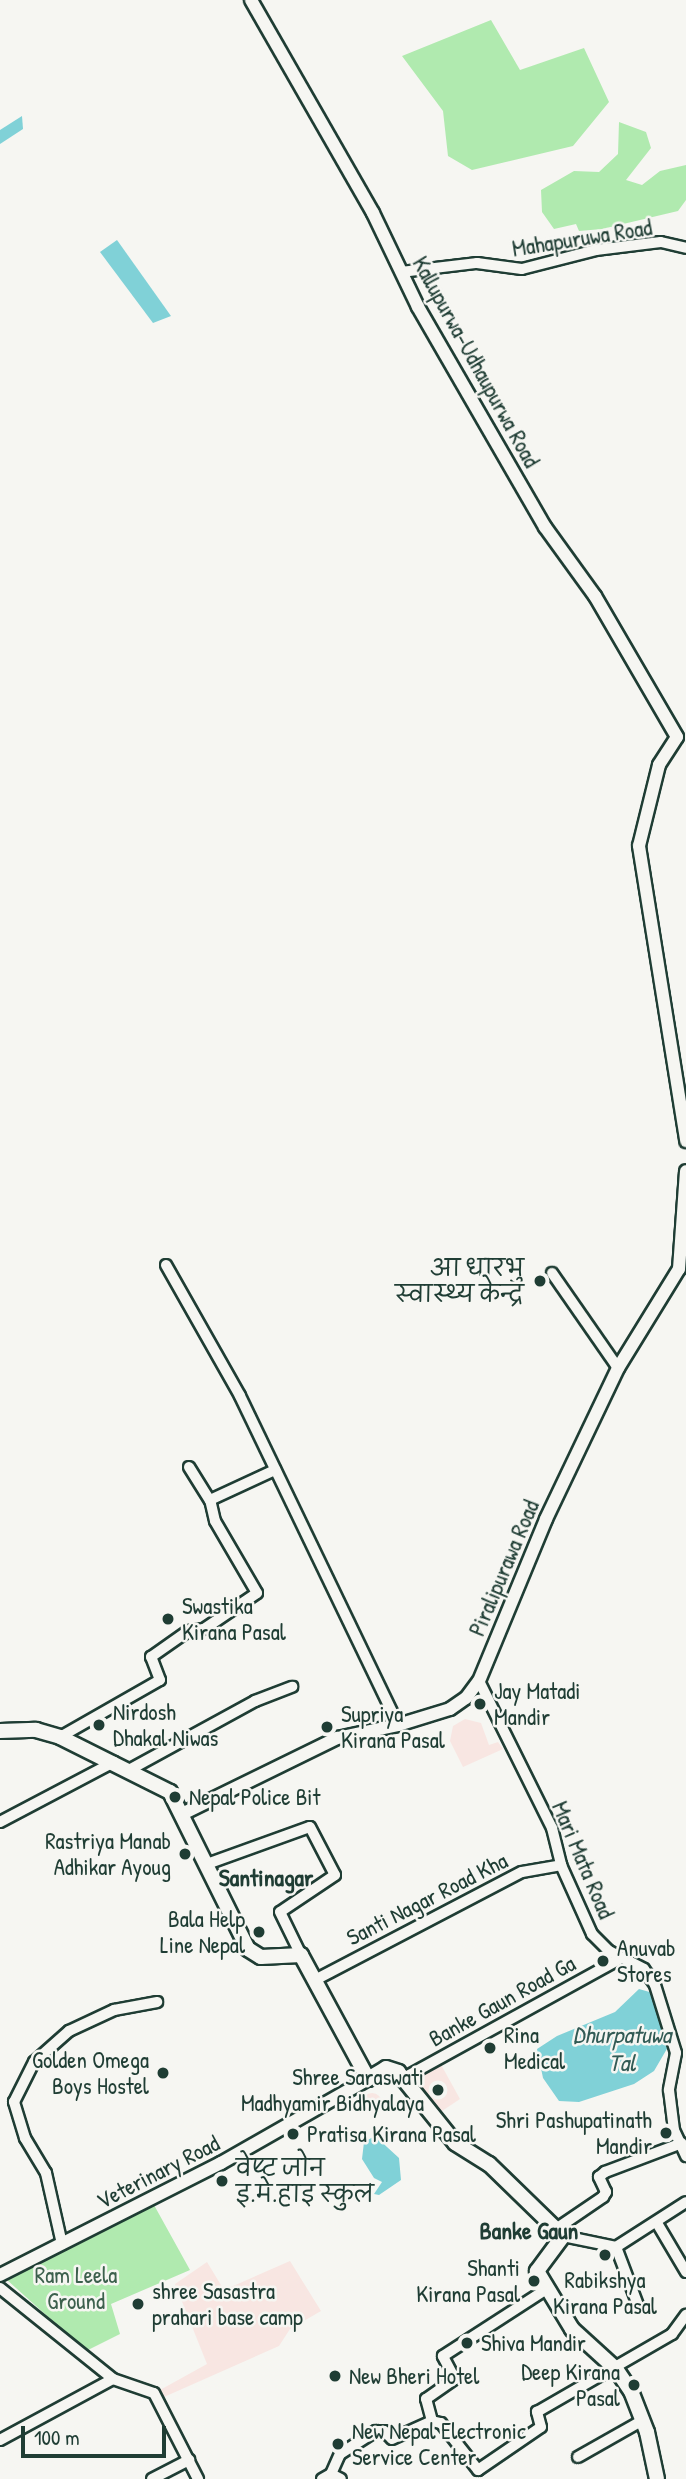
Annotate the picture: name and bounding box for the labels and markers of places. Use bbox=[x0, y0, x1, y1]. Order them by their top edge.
place label: आ धारभु स्वास्थ्य केन्द्र bbox=[395, 1254, 524, 1308]
marker: आ धारभु स्वास्थ्य केन्द्र bbox=[530, 1271, 550, 1291]
place label: Swastika Kirana Pasal bbox=[182, 1592, 286, 1646]
marker: Swastika Kirana Pasal bbox=[160, 1611, 176, 1627]
place label: Jay Matadi Mandir bbox=[494, 1677, 580, 1731]
marker: Jay Matadi Mandir bbox=[472, 1696, 488, 1712]
place label: Nirdosh Dhakal Niwas bbox=[113, 1698, 218, 1752]
place label: Supriya Kirana Pasal bbox=[341, 1700, 445, 1754]
marker: Nirdosh Dhakal Niwas bbox=[91, 1717, 107, 1733]
marker: Supriya Kirana Pasal bbox=[319, 1719, 335, 1735]
place label: Nepal Police Bit bbox=[189, 1783, 320, 1811]
marker: Nepal Police Bit bbox=[167, 1789, 183, 1805]
place label: Rastriya Manab Adhikar Ayoug bbox=[45, 1827, 171, 1881]
marker: Rastriya Manab Adhikar Ayoug bbox=[177, 1846, 193, 1862]
place label: Bala Help Line Nepal bbox=[160, 1905, 245, 1959]
marker: Bala Help Line Nepal bbox=[251, 1924, 267, 1940]
place label: Anuvab Stores bbox=[617, 1934, 676, 1988]
marker: Anuvab Stores bbox=[595, 1953, 611, 1969]
place label: Rina Medical bbox=[504, 2021, 565, 2075]
marker: Rina Medical bbox=[482, 2040, 498, 2056]
place label: Golden Omega Boys Hostel bbox=[32, 2046, 149, 2100]
place label: Shree Saraswati Madhyamir Bidhyalaya bbox=[241, 2063, 424, 2117]
marker: Golden Omega Boys Hostel bbox=[155, 2065, 171, 2081]
marker: Shree Saraswati Madhyamir Bidhyalaya bbox=[430, 2082, 446, 2098]
place label: Shri Pashupatinath Mandir bbox=[496, 2106, 652, 2160]
place label: Pratisa Kirana Pasal bbox=[307, 2120, 476, 2148]
marker: Shri Pashupatinath Mandir bbox=[658, 2125, 674, 2141]
marker: Pratisa Kirana Pasal bbox=[285, 2126, 301, 2142]
place label: वेष्ट जाेन इ.मे.हाइ स्कुल bbox=[236, 2154, 374, 2208]
marker: वेष्ट जाेन इ.मे.हाइ स्कुल bbox=[214, 2173, 230, 2189]
marker: Rabikshya Kirana Pasal bbox=[597, 2247, 613, 2263]
place label: Shanti Kirana Pasal bbox=[416, 2254, 520, 2308]
place label: Rabikshya Kirana Pasal bbox=[553, 2266, 657, 2320]
marker: Shanti Kirana Pasal bbox=[526, 2273, 542, 2289]
place label: shree Sasastra prahari base camp bbox=[152, 2277, 303, 2331]
marker: shree Sasastra prahari base camp bbox=[130, 2296, 146, 2312]
place label: Shiva Mandir bbox=[481, 2329, 586, 2357]
marker: Shiva Mandir bbox=[459, 2335, 475, 2351]
place label: Deep Kirana Pasal bbox=[521, 2358, 620, 2412]
place label: New Bheri Hotel bbox=[349, 2362, 479, 2390]
marker: New Bheri Hotel bbox=[327, 2368, 343, 2384]
marker: Deep Kirana Pasal bbox=[626, 2377, 642, 2393]
place label: New Nepal Electronic Service Center bbox=[352, 2417, 526, 2471]
marker: New Nepal Electronic Service Center bbox=[330, 2436, 346, 2452]

